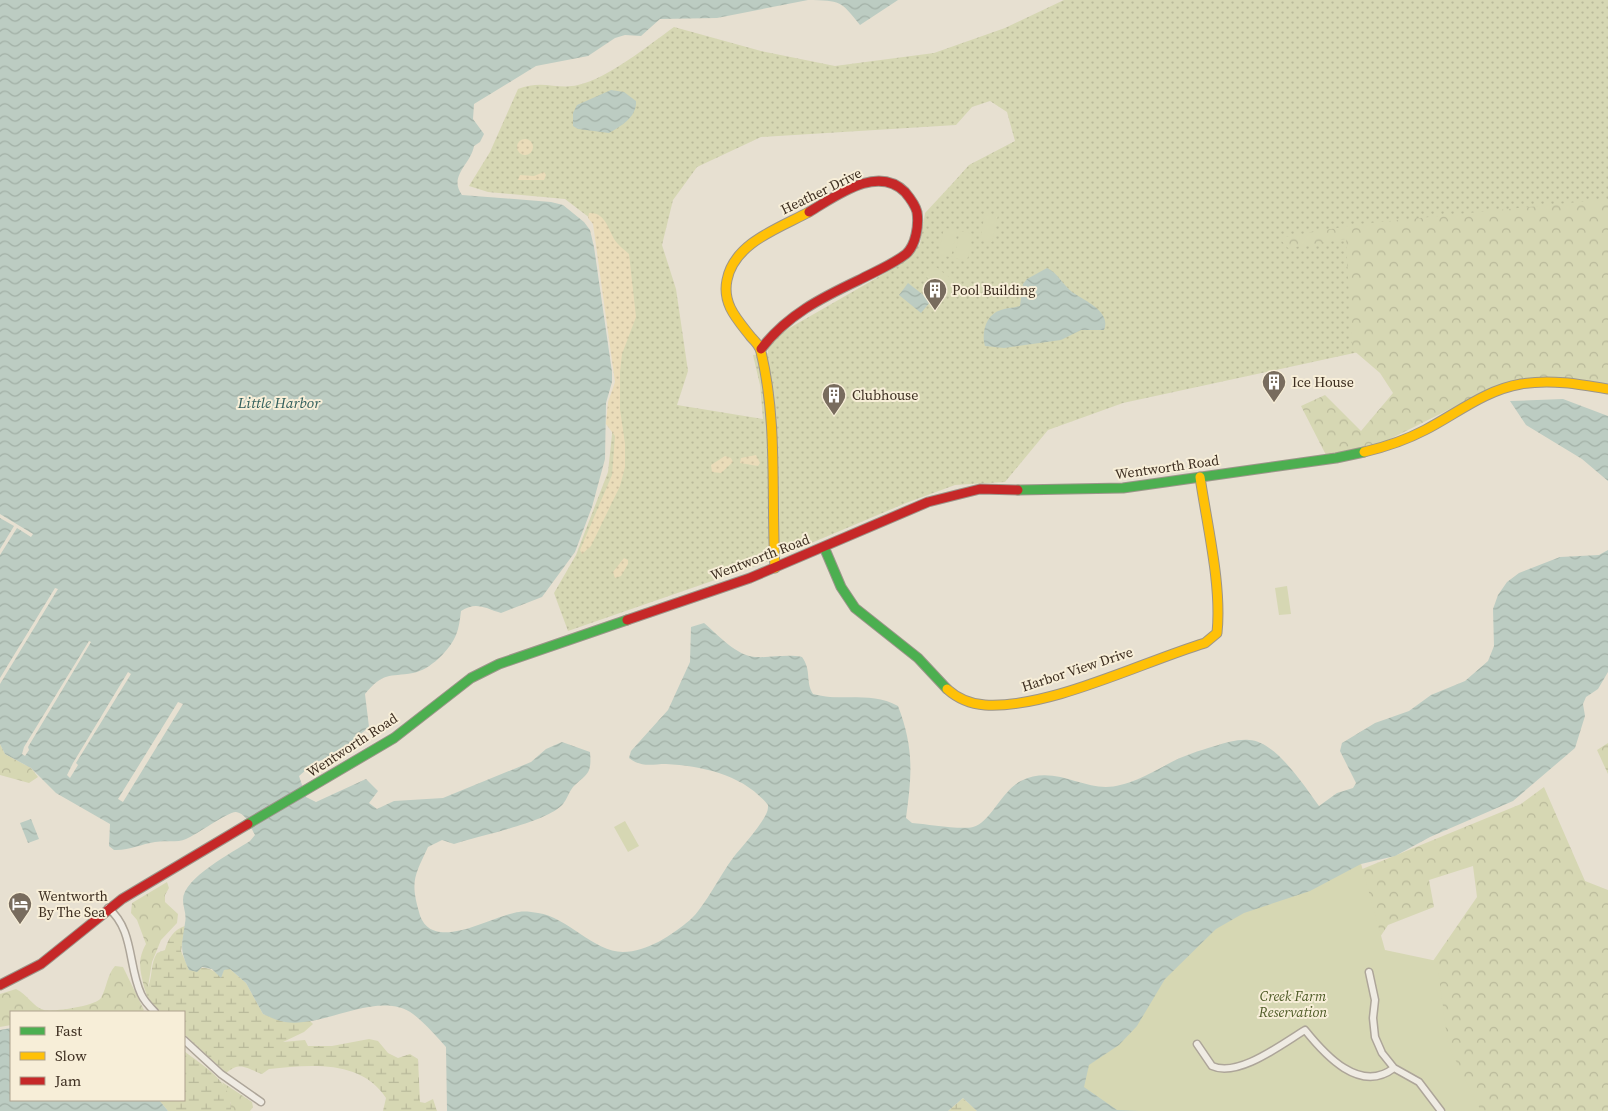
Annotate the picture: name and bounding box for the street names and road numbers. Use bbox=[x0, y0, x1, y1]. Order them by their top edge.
street label: Heather Drive bbox=[777, 163, 865, 219]
street label: Wentworth Road bbox=[1114, 450, 1220, 484]
street label: Wentworth Road bbox=[707, 529, 813, 585]
street label: Harbor View Drive bbox=[1019, 642, 1135, 696]
street label: Wentworth Road bbox=[303, 708, 402, 782]

